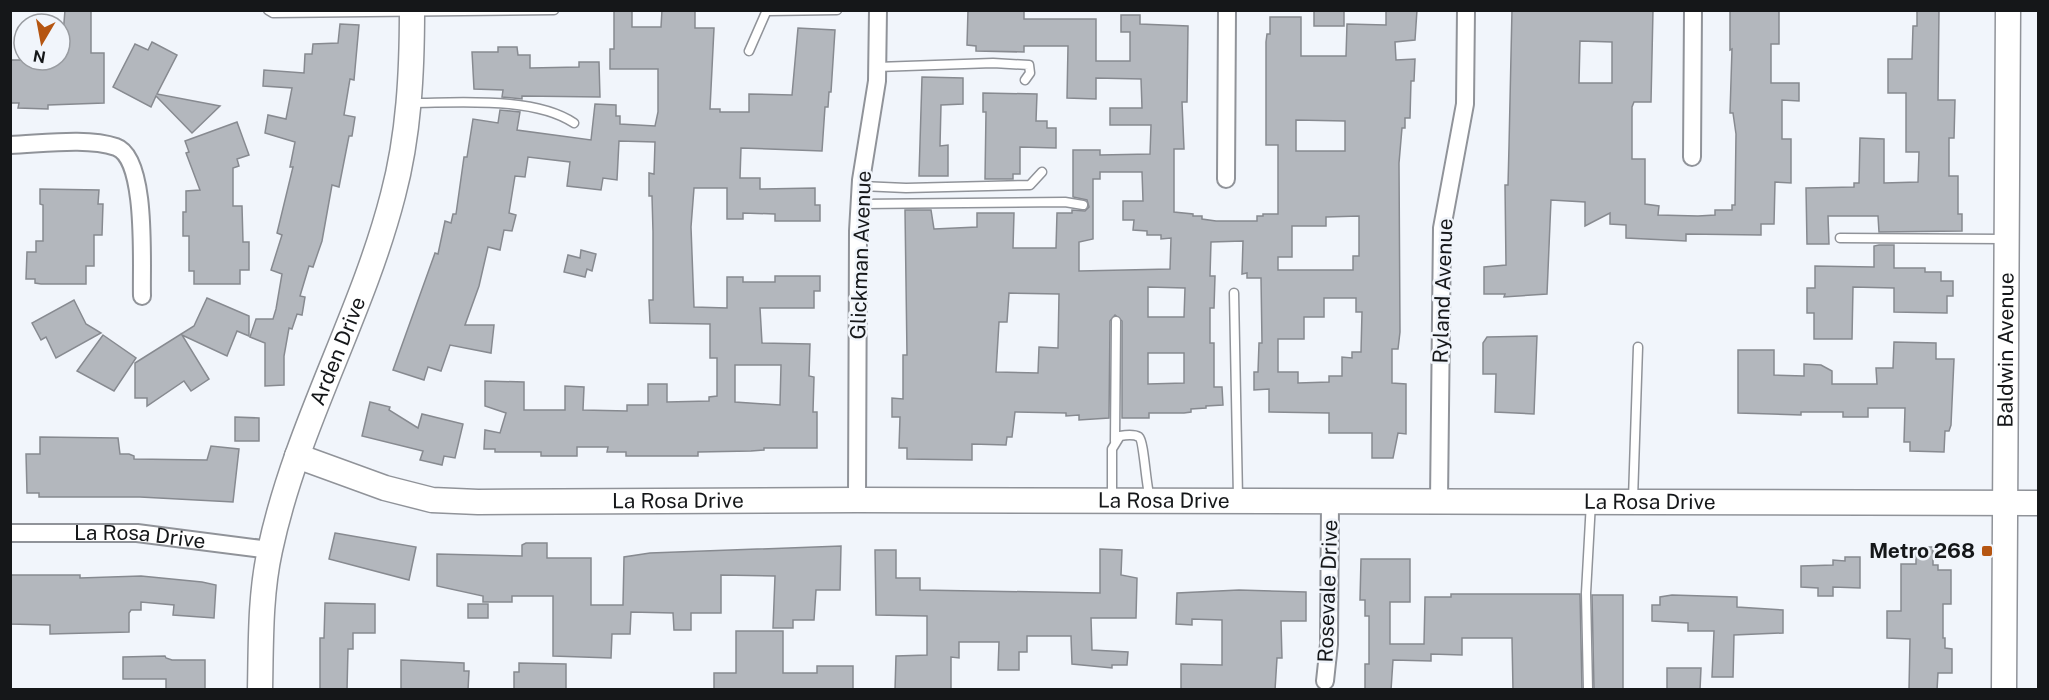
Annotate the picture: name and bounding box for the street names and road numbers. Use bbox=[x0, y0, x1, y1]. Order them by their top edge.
street label: Glickman Avenue bbox=[845, 170, 876, 340]
street label: Ryland Avenue bbox=[1427, 218, 1458, 364]
street label: Baldwin Avenue bbox=[1993, 272, 2018, 428]
street label: Arden Drive bbox=[304, 293, 370, 409]
street label: La Rosa Drive bbox=[612, 488, 744, 513]
street label: La Rosa Drive bbox=[1098, 488, 1230, 513]
street label: La Rosa Drive bbox=[1584, 489, 1716, 514]
street label: Rosevale Drive bbox=[1313, 519, 1342, 663]
street label: La Rosa Drive bbox=[74, 520, 207, 554]

